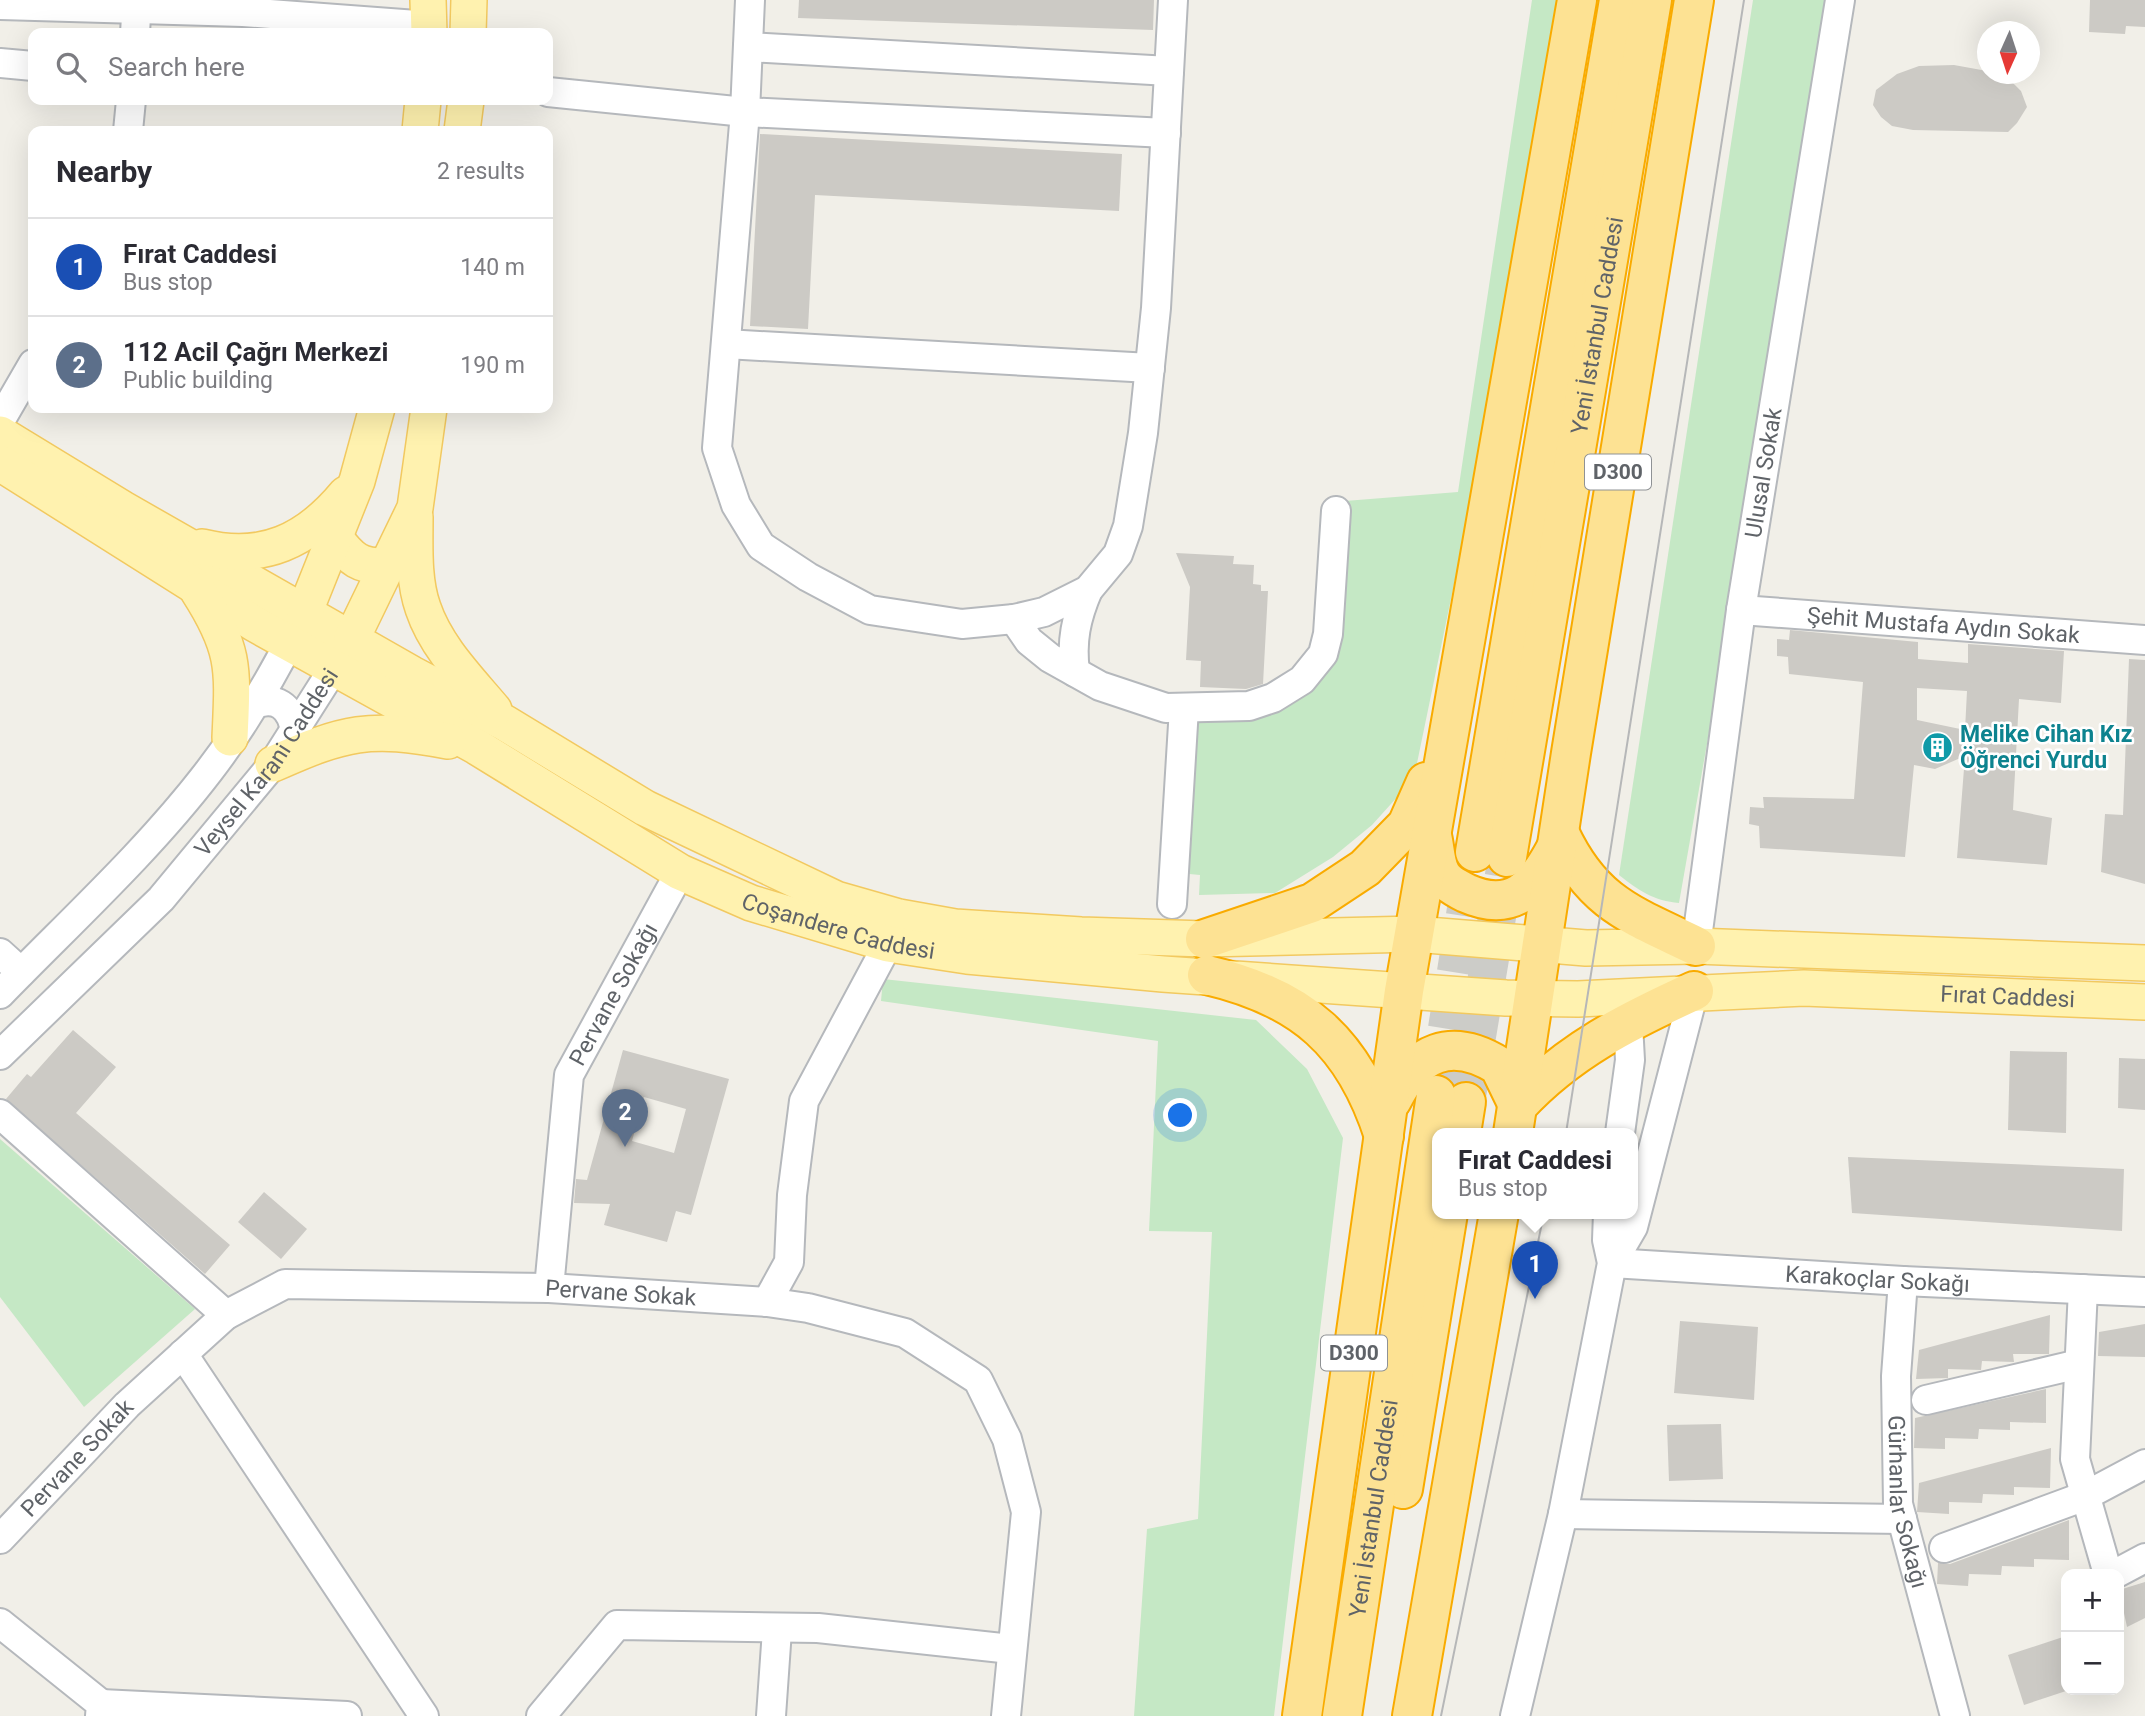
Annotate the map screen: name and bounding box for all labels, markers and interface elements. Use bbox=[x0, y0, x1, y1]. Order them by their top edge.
north arrow bbox=[1977, 21, 2040, 84]
search box bbox=[28, 28, 553, 105]
icon: search bbox=[52, 48, 90, 86]
text: Search here bbox=[108, 52, 245, 82]
text: Nearby bbox=[56, 154, 152, 189]
text: 2 results bbox=[437, 158, 525, 185]
street label: Yeni İstanbul Caddesi bbox=[1565, 215, 1629, 436]
text: Fırat Caddesi bbox=[123, 239, 277, 269]
text: 1 bbox=[72, 254, 86, 281]
text: 140 m bbox=[460, 254, 525, 281]
text: Bus stop bbox=[123, 269, 213, 296]
text: 112 Acil Çağrı Merkezi bbox=[123, 337, 388, 367]
text: 2 bbox=[72, 352, 86, 379]
text: 190 m bbox=[460, 352, 525, 379]
text: Public building bbox=[123, 367, 273, 394]
street label: Ulusal Sokak bbox=[1739, 405, 1787, 540]
road number: D300 bbox=[1585, 454, 1651, 490]
street label: Şehit Mustafa Aydın Sokak bbox=[1806, 601, 2081, 649]
street label: Veysel Karani Caddesi bbox=[189, 663, 344, 862]
place label: Melike Cihan Kız Öğrenci Yurdu bbox=[1960, 721, 2132, 774]
building icon: Melike Cihan Kız Öğrenci Yurdu bbox=[1920, 730, 1954, 764]
street label: Coşandere Caddesi bbox=[738, 887, 937, 964]
street label: Pervane Sokağı bbox=[563, 918, 663, 1070]
street label: Fırat Caddesi bbox=[1940, 980, 2076, 1013]
pin: 2 bbox=[602, 1089, 648, 1147]
your location bbox=[1163, 1098, 1197, 1132]
popup bbox=[1432, 1128, 1638, 1219]
text: Fırat Caddesi bbox=[1458, 1145, 1612, 1175]
text: Bus stop bbox=[1458, 1175, 1548, 1202]
pin: 1 bbox=[1512, 1241, 1558, 1299]
street label: Karakoçlar Sokağı bbox=[1784, 1260, 1970, 1298]
street label: Pervane Sokak bbox=[544, 1274, 697, 1311]
road number: D300 bbox=[1321, 1336, 1387, 1370]
street label: Pervane Sokak bbox=[15, 1393, 139, 1522]
street label: Yeni İstanbul Caddesi bbox=[1344, 1397, 1403, 1619]
street label: Gürhanlar Sokağı bbox=[1883, 1415, 1933, 1591]
map controls bbox=[2061, 1569, 2124, 1695]
button: + bbox=[2061, 1569, 2124, 1632]
button: − bbox=[2061, 1632, 2124, 1695]

